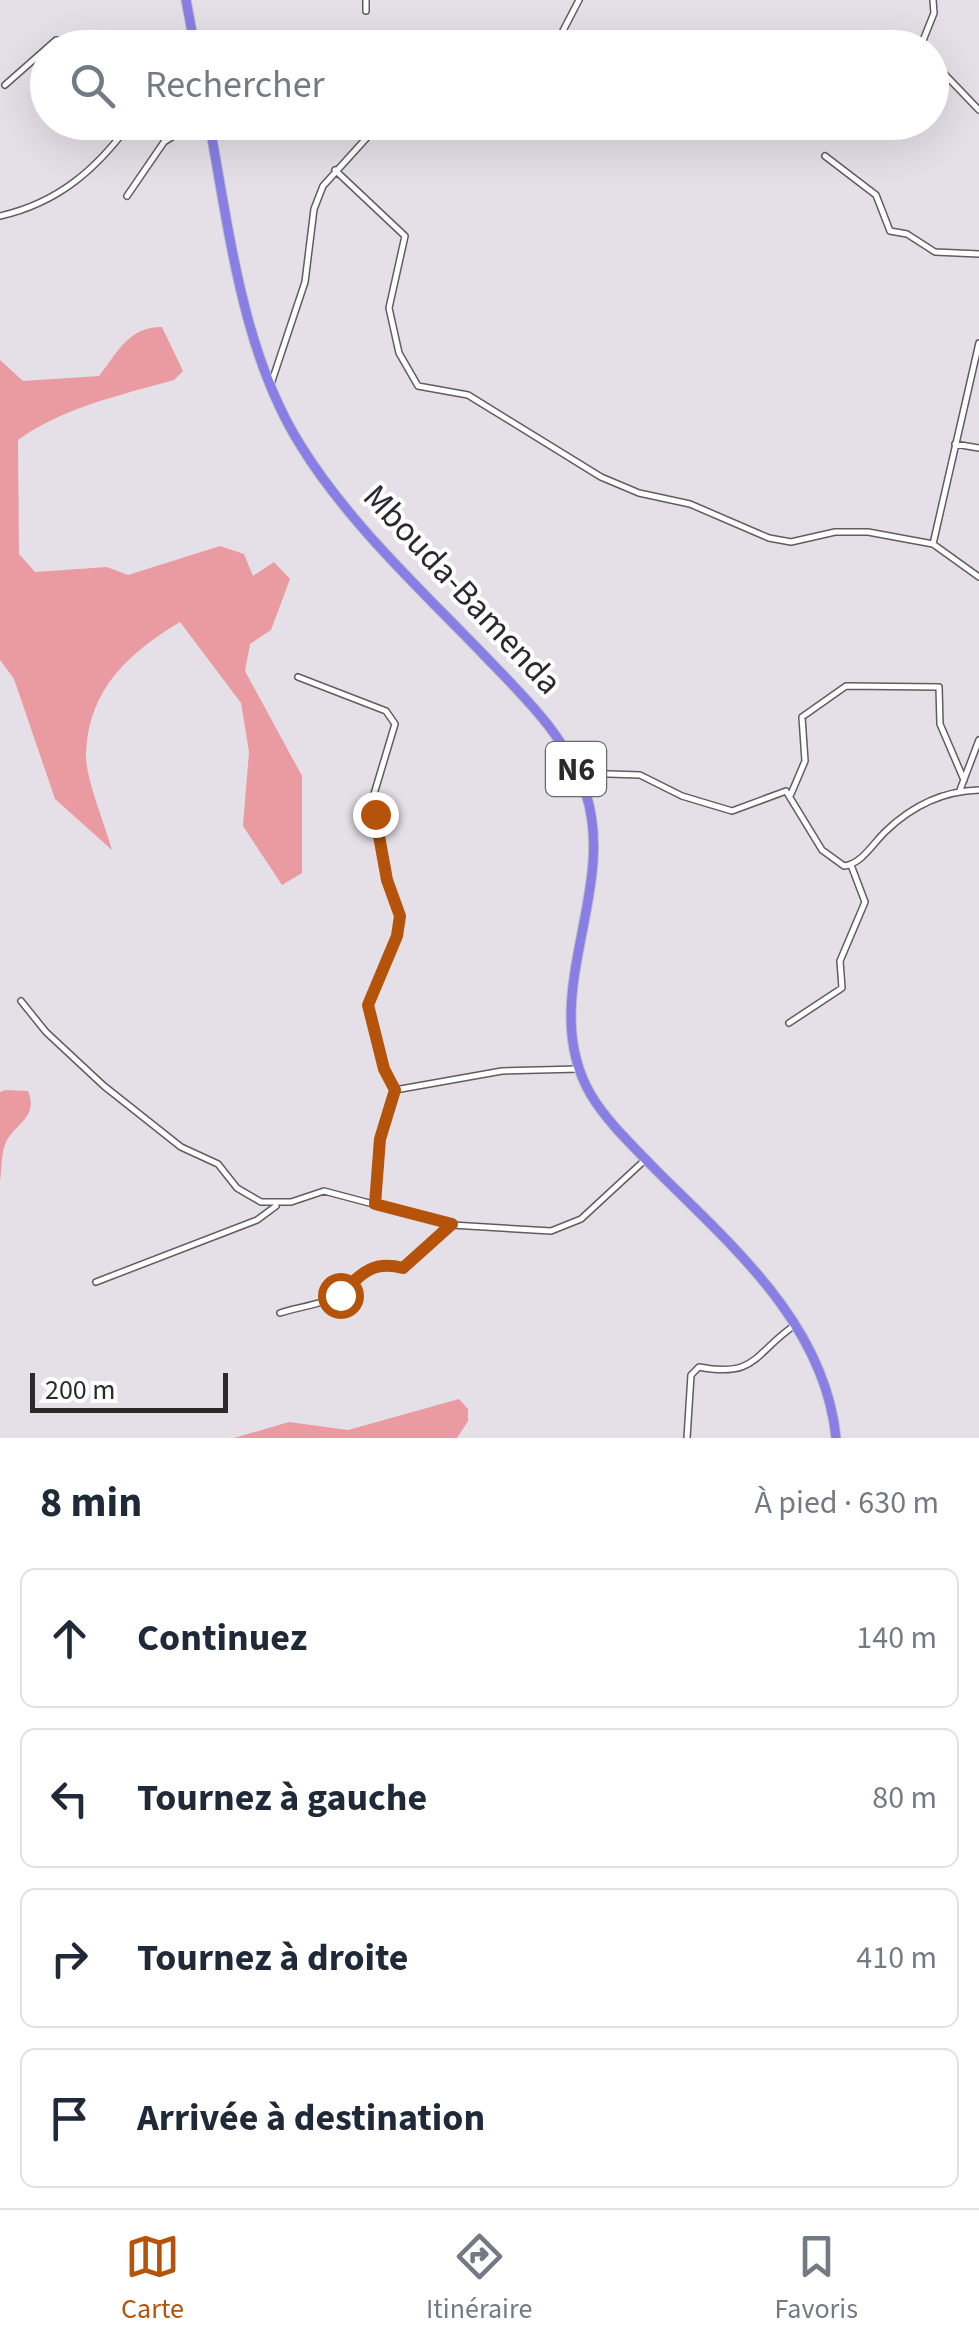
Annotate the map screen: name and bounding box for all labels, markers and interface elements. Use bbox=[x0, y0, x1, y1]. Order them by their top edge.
search box bbox=[30, 30, 949, 140]
icon: search bbox=[65, 58, 120, 113]
text: Rechercher bbox=[145, 58, 325, 112]
street label: Mbouda-Bamenda bbox=[351, 473, 573, 706]
road number: N6 bbox=[546, 742, 606, 796]
route end bbox=[353, 792, 399, 838]
route start bbox=[318, 1273, 364, 1319]
scale bar bbox=[30, 1368, 228, 1412]
text: 200 m bbox=[45, 1370, 116, 1410]
text: 8 min bbox=[40, 1473, 142, 1533]
text: À pied · 630 m bbox=[755, 1480, 939, 1526]
icon: ahead bbox=[42, 1611, 97, 1666]
text: Continuez bbox=[137, 1611, 307, 1665]
text: 140 m bbox=[856, 1615, 937, 1661]
icon: left bbox=[42, 1771, 97, 1826]
text: Tournez à gauche bbox=[137, 1771, 427, 1825]
text: 80 m bbox=[872, 1775, 937, 1821]
icon: right bbox=[42, 1931, 97, 1986]
text: Tournez à droite bbox=[137, 1931, 409, 1985]
text: 410 m bbox=[856, 1935, 937, 1981]
icon: arrive bbox=[42, 2091, 97, 2146]
text: Arrivée à destination bbox=[137, 2091, 485, 2145]
tab: Carte bbox=[121, 2229, 184, 2329]
tab: Itinéraire bbox=[426, 2229, 532, 2329]
tab: Favoris bbox=[774, 2229, 858, 2329]

